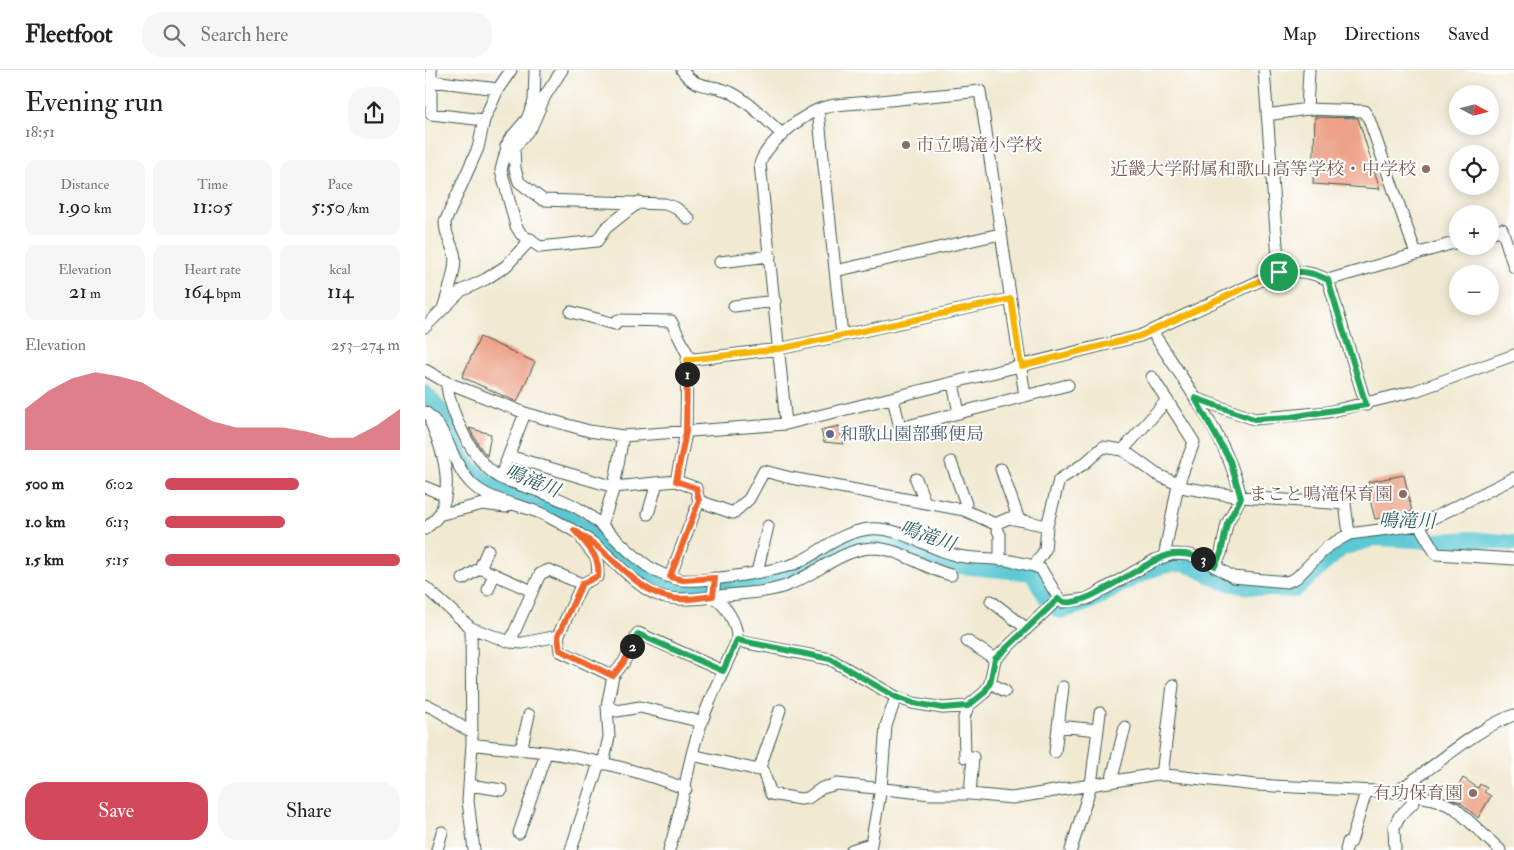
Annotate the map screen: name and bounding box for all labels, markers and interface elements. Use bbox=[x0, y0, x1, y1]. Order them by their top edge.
search box bbox=[142, 12, 492, 57]
text: Fleetfoot bbox=[25, 19, 112, 50]
icon: search bbox=[160, 21, 188, 49]
text: Search here bbox=[200, 23, 288, 47]
text: Map bbox=[1283, 23, 1316, 46]
text: Directions bbox=[1344, 23, 1420, 46]
text: Saved bbox=[1448, 23, 1489, 46]
text: Evening run bbox=[25, 85, 163, 120]
north arrow bbox=[1449, 85, 1499, 135]
map controls bbox=[1449, 85, 1499, 315]
button: share bbox=[348, 87, 400, 139]
text: 18:51 bbox=[25, 122, 55, 142]
place label: 市立鳴滝小学校 bbox=[916, 134, 1042, 157]
marker: 市立鳴滝小学校 bbox=[900, 139, 912, 151]
button: locate bbox=[1449, 145, 1499, 195]
place label: 近畿大学附属和歌山高等学校・中学校 bbox=[1110, 158, 1416, 181]
marker: 近畿大学附属和歌山高等学校・中学校 bbox=[1420, 163, 1432, 175]
text: Distance bbox=[60, 176, 109, 193]
text: Time bbox=[197, 176, 228, 193]
text: Pace bbox=[328, 176, 353, 193]
text: 1.90 bbox=[58, 193, 91, 220]
text: 11:05 bbox=[192, 193, 233, 220]
text: 5:50 bbox=[311, 193, 345, 220]
text: km bbox=[91, 200, 112, 217]
text: /km bbox=[345, 200, 369, 217]
button: + bbox=[1449, 205, 1499, 255]
pin bbox=[1258, 251, 1300, 293]
icon: arrive bbox=[1265, 258, 1293, 286]
text: Elevation bbox=[58, 261, 112, 278]
text: Heart rate bbox=[184, 261, 241, 278]
text: kcal bbox=[329, 261, 351, 278]
button: − bbox=[1449, 265, 1499, 315]
text: 21 bbox=[69, 278, 87, 305]
text: 164 bbox=[184, 278, 213, 305]
text: 114 bbox=[327, 278, 353, 305]
text: m bbox=[87, 285, 101, 302]
text: bpm bbox=[213, 285, 241, 302]
text: Elevation bbox=[25, 335, 86, 355]
text: 253–274 m bbox=[331, 335, 400, 355]
pin: 1 bbox=[675, 362, 699, 386]
text: 1 bbox=[685, 366, 690, 383]
place label: 和歌山園部郵便局 bbox=[840, 423, 984, 446]
marker: 和歌山園部郵便局 bbox=[824, 428, 836, 440]
water label: 鳴滝川 bbox=[502, 459, 565, 503]
text: 500 m bbox=[25, 474, 64, 494]
text: 6:02 bbox=[105, 474, 133, 494]
place label: まこと鳴滝保育園 bbox=[1249, 483, 1393, 506]
marker: まこと鳴滝保育園 bbox=[1397, 488, 1409, 500]
water label: 鳴滝川 bbox=[1378, 509, 1438, 534]
text: 1.0 km bbox=[25, 512, 65, 532]
text: 6:13 bbox=[105, 512, 129, 532]
water label: 鳴滝川 bbox=[897, 515, 960, 557]
pin: 3 bbox=[1191, 546, 1215, 572]
text: 1.5 km bbox=[25, 550, 64, 570]
text: 5:15 bbox=[105, 550, 129, 570]
text: 3 bbox=[1201, 551, 1206, 568]
pin: 2 bbox=[619, 634, 645, 658]
text: 2 bbox=[629, 638, 636, 655]
button: Save bbox=[25, 782, 208, 840]
button: Share bbox=[218, 782, 400, 840]
place label: 有功保育園 bbox=[1373, 782, 1463, 805]
marker: 有功保育園 bbox=[1467, 787, 1479, 799]

